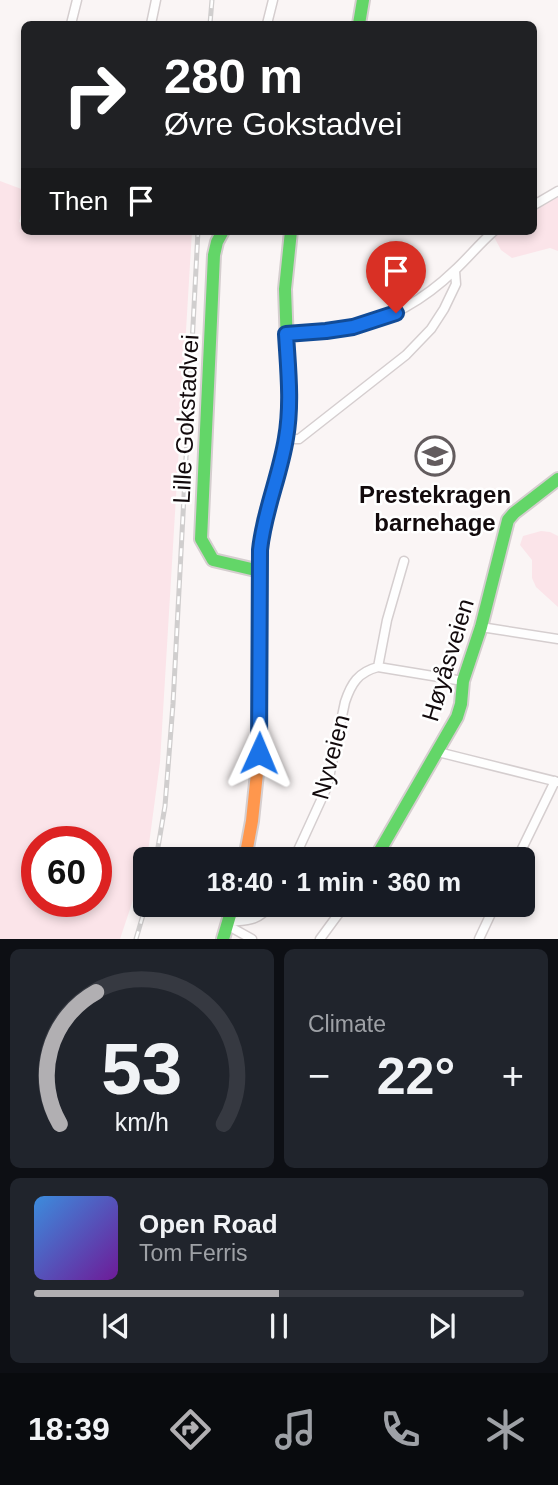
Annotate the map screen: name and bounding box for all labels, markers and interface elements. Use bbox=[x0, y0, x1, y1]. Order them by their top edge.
icon: right bbox=[49, 49, 140, 140]
text: 280 m bbox=[164, 49, 303, 103]
text: Øvre Gokstadvei bbox=[164, 106, 402, 142]
icon: arrive bbox=[122, 182, 160, 220]
text: Then bbox=[49, 186, 108, 216]
pin bbox=[366, 241, 426, 313]
icon: arrive bbox=[377, 252, 415, 290]
street label: Lille Gokstadvei bbox=[168, 334, 203, 504]
school or university icon: Prestekragen barnehage bbox=[414, 435, 456, 477]
place label: Prestekragen barnehage bbox=[359, 481, 511, 536]
street label: Høyåsveien bbox=[416, 595, 479, 724]
street label: Nyveien bbox=[306, 711, 355, 802]
position arrow bbox=[222, 716, 296, 790]
speed limit sign: 60 bbox=[21, 826, 112, 917]
text: 18:40 · 1 min · 360 m bbox=[207, 867, 461, 897]
text: Climate bbox=[308, 1011, 386, 1037]
text: 53 bbox=[102, 1029, 182, 1110]
text: 22° bbox=[377, 1047, 455, 1105]
text: − bbox=[308, 1055, 330, 1097]
text: + bbox=[502, 1055, 524, 1097]
text: km/h bbox=[115, 1108, 169, 1136]
text: Open Road bbox=[139, 1209, 278, 1239]
text: Tom Ferris bbox=[139, 1240, 248, 1266]
icon: previous bbox=[97, 1307, 135, 1345]
icon: pause bbox=[260, 1307, 298, 1345]
icon: next bbox=[423, 1307, 461, 1345]
icon: directions bbox=[166, 1405, 215, 1454]
icon: music bbox=[271, 1405, 320, 1454]
icon: phone bbox=[376, 1405, 425, 1454]
icon: climate bbox=[481, 1405, 530, 1454]
text: 18:39 bbox=[28, 1411, 110, 1447]

